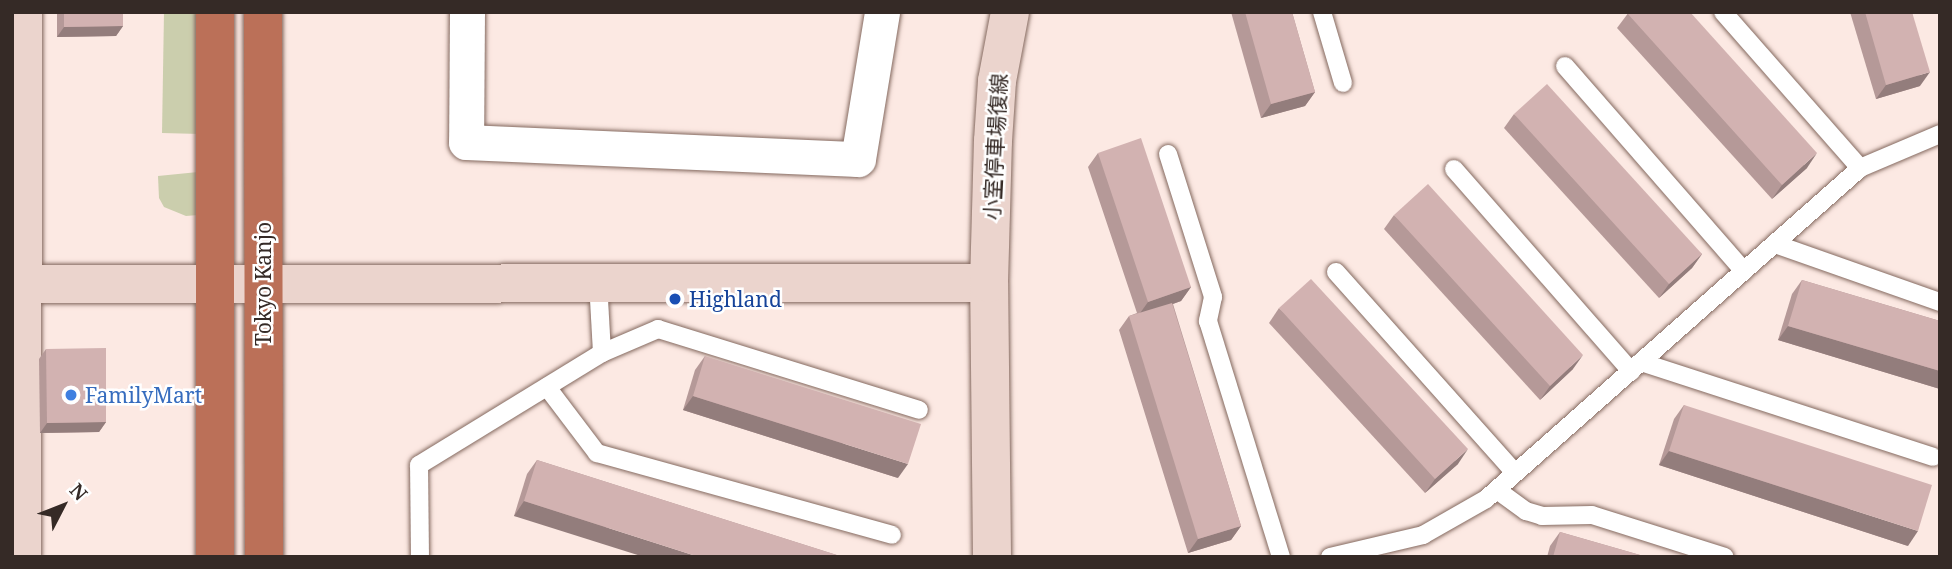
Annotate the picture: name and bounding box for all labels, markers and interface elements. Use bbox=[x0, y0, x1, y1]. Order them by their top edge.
street label: 小室停車場復線 bbox=[979, 73, 1011, 221]
street label: Tokyo Kanjo bbox=[250, 222, 276, 346]
place label: Highland bbox=[689, 286, 782, 312]
marker: Highland bbox=[667, 291, 683, 307]
place label: FamilyMart bbox=[85, 382, 202, 408]
marker: FamilyMart bbox=[63, 387, 79, 403]
north arrow bbox=[28, 471, 98, 541]
text: N bbox=[64, 478, 93, 506]

